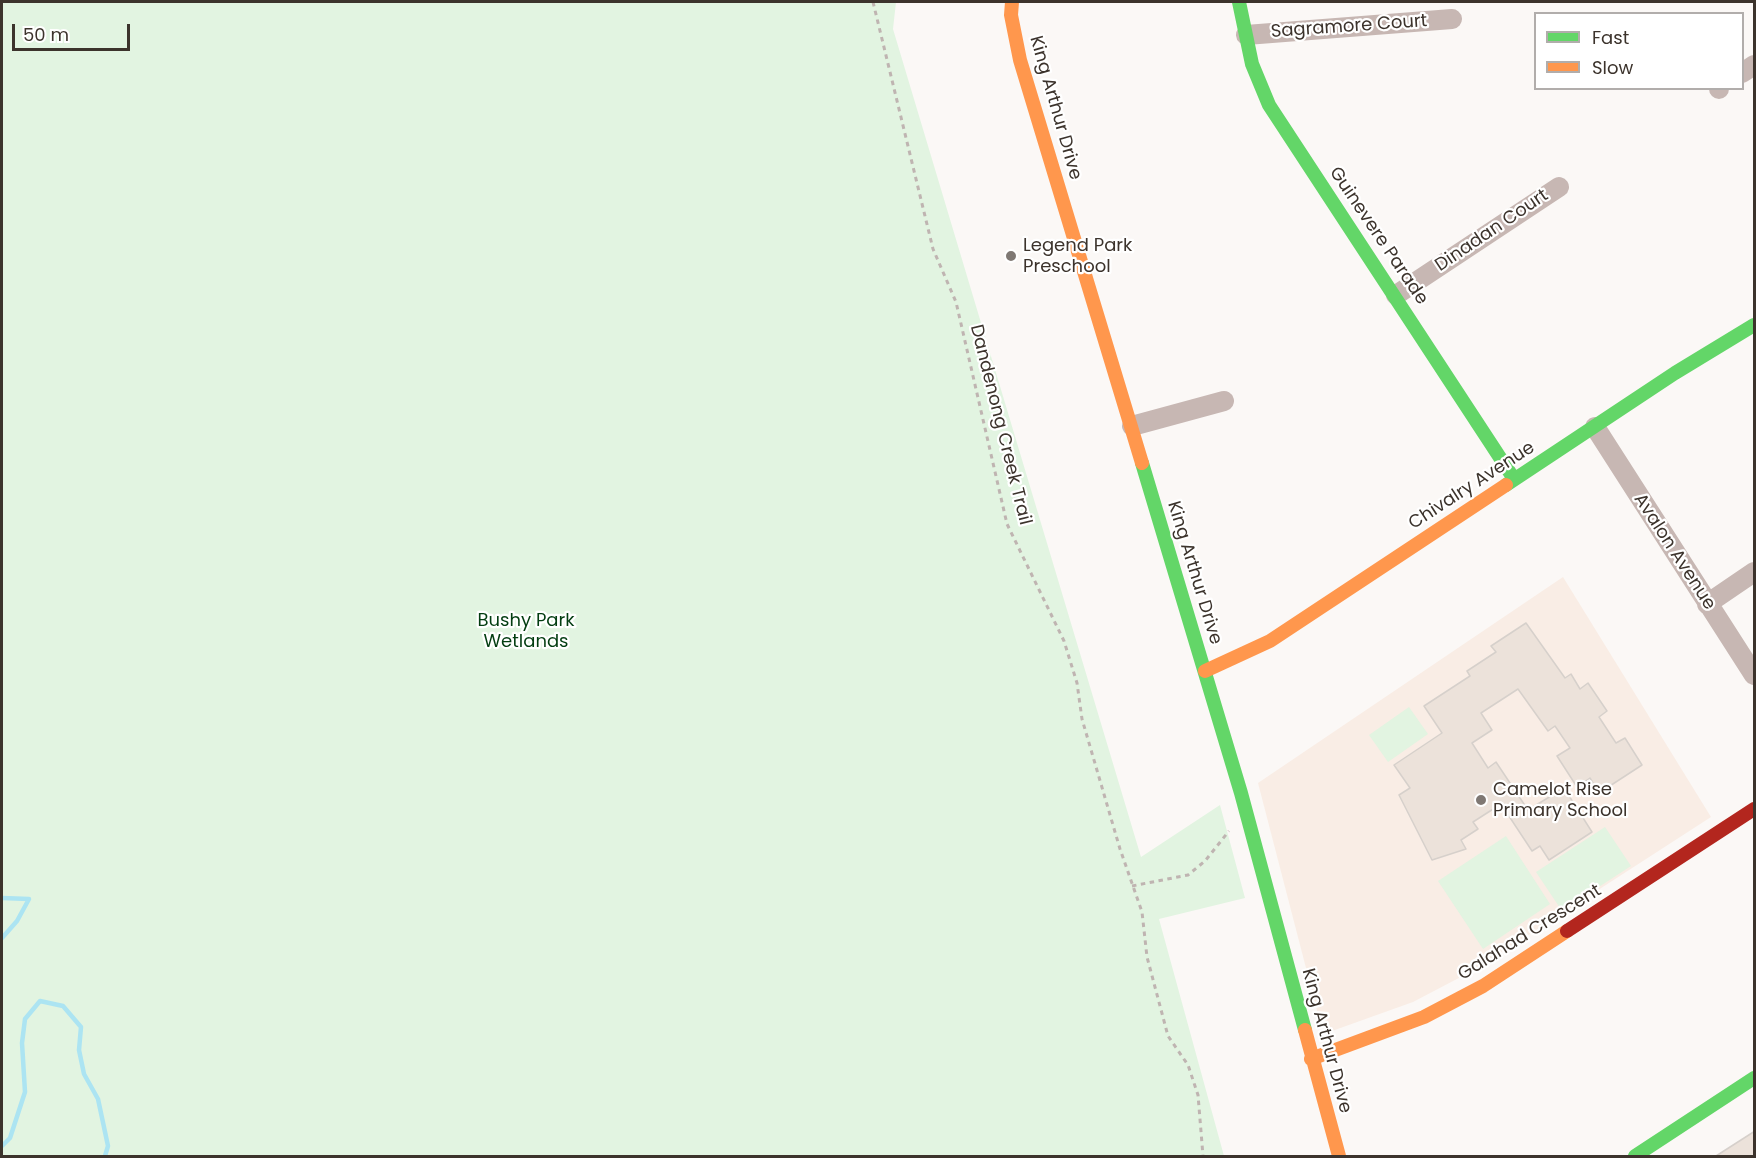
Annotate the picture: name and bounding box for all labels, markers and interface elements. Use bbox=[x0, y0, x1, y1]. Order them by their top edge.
street label: Sagramore Court bbox=[1270, 11, 1428, 43]
scale bar bbox=[15, 12, 134, 50]
legend bbox=[1534, 12, 1744, 90]
text: 50 m bbox=[23, 22, 69, 47]
text: Fast bbox=[1592, 25, 1629, 50]
street label: King Arthur Drive bbox=[1024, 34, 1086, 182]
text: Slow bbox=[1592, 55, 1633, 80]
street label: Guinevere Parade bbox=[1324, 163, 1432, 309]
street label: Dinadan Court bbox=[1431, 185, 1553, 277]
place label: Legend Park Preschool bbox=[1023, 235, 1132, 278]
marker: Legend Park Preschool bbox=[1004, 249, 1018, 263]
street label: Dandenong Creek Trail bbox=[965, 323, 1035, 527]
street label: Chivalry Avenue bbox=[1405, 437, 1539, 535]
street label: Avalon Avenue bbox=[1628, 490, 1720, 614]
street label: King Arthur Drive bbox=[1162, 499, 1226, 647]
park label: Bushy Park Wetlands bbox=[478, 610, 574, 652]
place label: Camelot Rise Primary School bbox=[1493, 779, 1627, 822]
marker: Camelot Rise Primary School bbox=[1474, 793, 1488, 807]
street label: Galahad Crescent bbox=[1454, 880, 1606, 986]
street label: King Arthur Drive bbox=[1296, 966, 1356, 1116]

